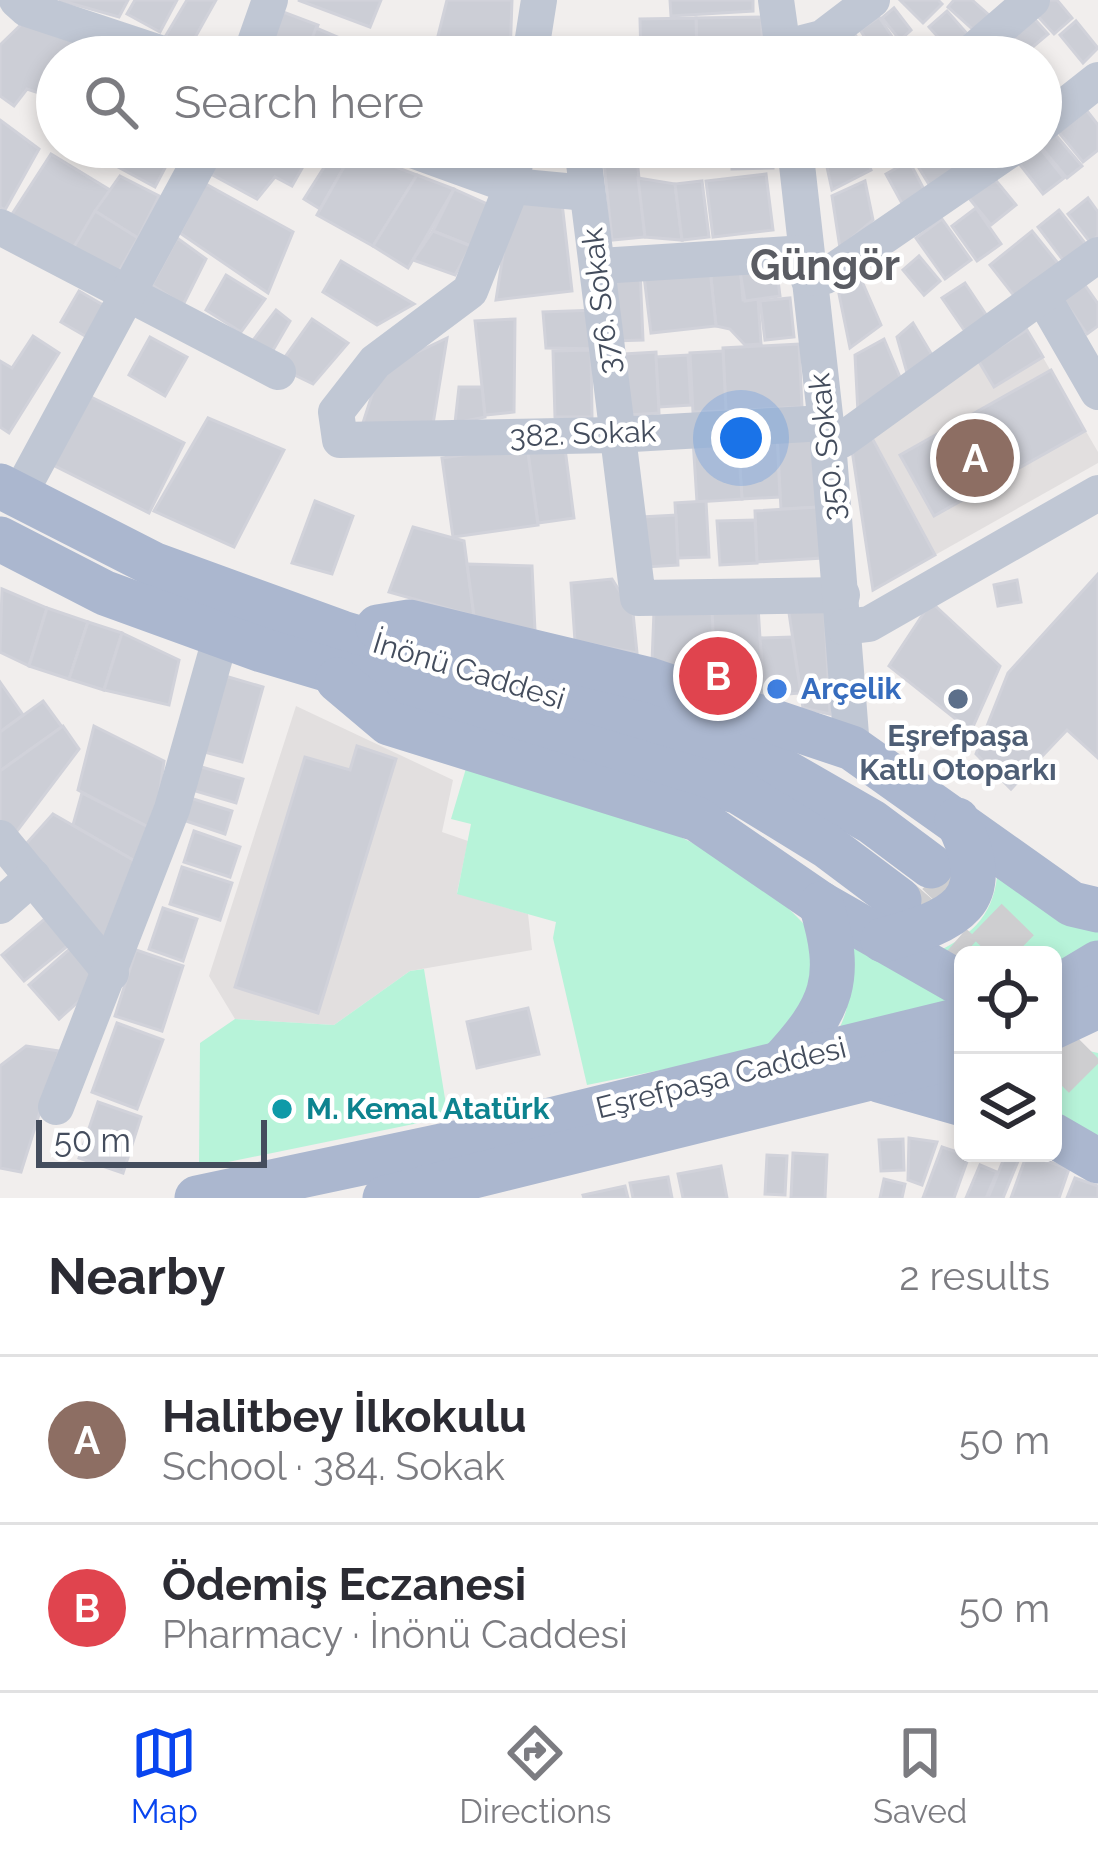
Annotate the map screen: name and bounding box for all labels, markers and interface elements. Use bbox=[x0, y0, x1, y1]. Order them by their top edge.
search box bbox=[36, 36, 1062, 168]
icon: search bbox=[78, 69, 144, 135]
text: Search here bbox=[174, 76, 424, 129]
street label: 376. Sokak bbox=[574, 226, 627, 376]
district label: Güngör bbox=[750, 241, 900, 290]
street label: 350. Sokak bbox=[801, 371, 852, 523]
your location bbox=[711, 408, 771, 468]
street label: 382. Sokak bbox=[509, 413, 657, 454]
pin: A bbox=[936, 413, 1014, 503]
street label: İnönü Caddesi bbox=[369, 625, 569, 716]
pin: B bbox=[679, 631, 757, 721]
place label: Arçelik bbox=[801, 671, 901, 706]
marker: Arçelik bbox=[764, 676, 790, 702]
marker: Eşrefpaşa Katlı Otoparkı bbox=[945, 686, 971, 712]
place label: Eşrefpaşa Katlı Otoparkı bbox=[859, 718, 1057, 787]
map controls bbox=[954, 946, 1062, 1162]
button: locate bbox=[954, 946, 1062, 1054]
street label: Eşrefpaşa Caddesi bbox=[592, 1030, 849, 1126]
button: layers bbox=[954, 1054, 1062, 1162]
place label: M. Kemal Atatürk bbox=[306, 1091, 550, 1126]
marker: M. Kemal Atatürk bbox=[269, 1096, 295, 1122]
scale bar bbox=[36, 1114, 267, 1167]
text: 50 m bbox=[54, 1121, 131, 1160]
text: Nearby bbox=[48, 1246, 225, 1306]
text: 2 results bbox=[899, 1253, 1050, 1299]
text: Halitbey İlkokulu bbox=[162, 1390, 527, 1443]
text: A bbox=[74, 1417, 100, 1463]
text: 50 m bbox=[959, 1417, 1050, 1463]
text: School · 384. Sokak bbox=[162, 1443, 505, 1489]
text: Ödemiş Eczanesi bbox=[162, 1558, 526, 1611]
text: B bbox=[74, 1585, 100, 1631]
text: 50 m bbox=[959, 1585, 1050, 1631]
text: Pharmacy · İnönü Caddesi bbox=[162, 1611, 628, 1657]
tab: Map bbox=[131, 1720, 198, 1831]
tab: Directions bbox=[459, 1720, 612, 1831]
tab: Saved bbox=[873, 1720, 967, 1831]

